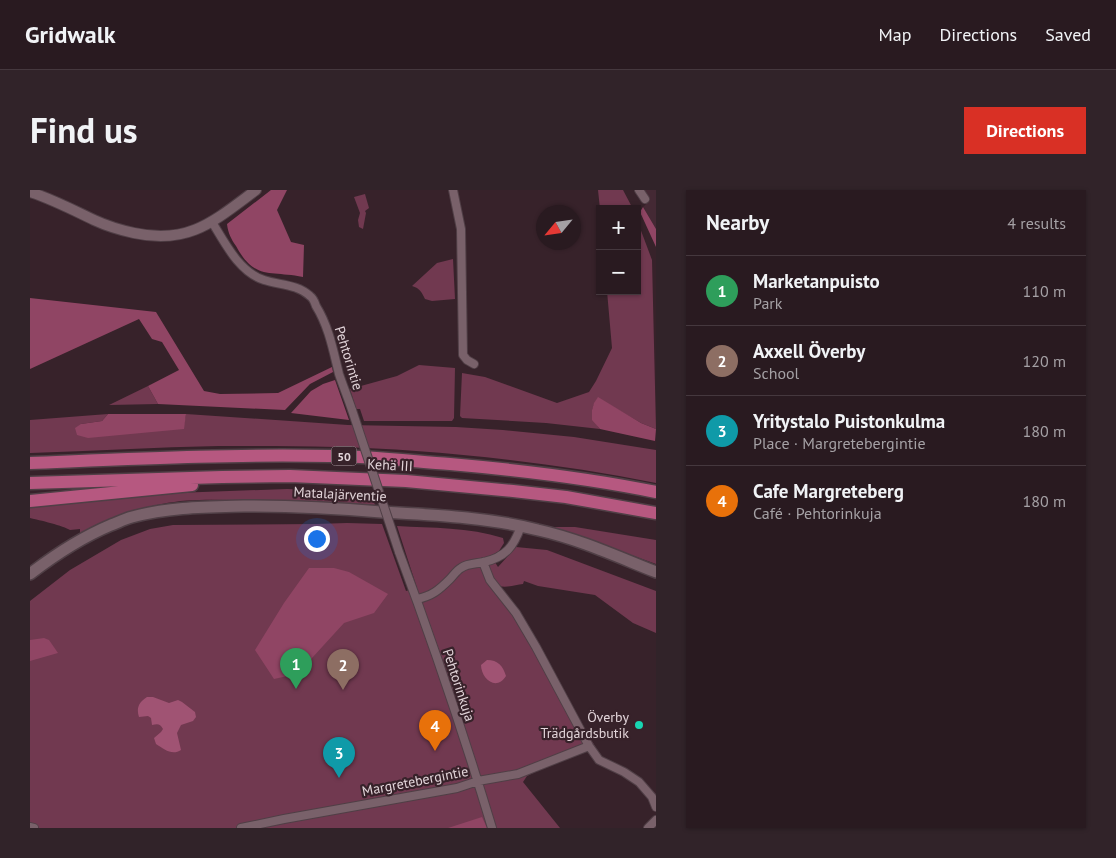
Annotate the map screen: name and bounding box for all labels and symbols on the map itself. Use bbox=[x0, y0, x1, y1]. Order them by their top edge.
north arrow bbox=[536, 205, 581, 250]
street label: Pehtorintie bbox=[331, 324, 367, 392]
road number: 50 bbox=[332, 446, 356, 466]
street label: Kehä III bbox=[367, 455, 413, 475]
street label: Matalajärventie bbox=[293, 483, 387, 505]
your location bbox=[304, 526, 330, 552]
street label: Pehtorinkuja bbox=[439, 646, 479, 724]
pin: 1 bbox=[280, 648, 312, 689]
pin: 2 bbox=[327, 649, 359, 690]
place label: Överby Trädgårdsbutik bbox=[541, 708, 629, 742]
pin: 4 bbox=[419, 710, 451, 751]
marker: Överby Trädgårdsbutik bbox=[633, 719, 645, 731]
pin: 3 bbox=[323, 737, 355, 778]
street label: Margretebergintie bbox=[360, 762, 470, 800]

